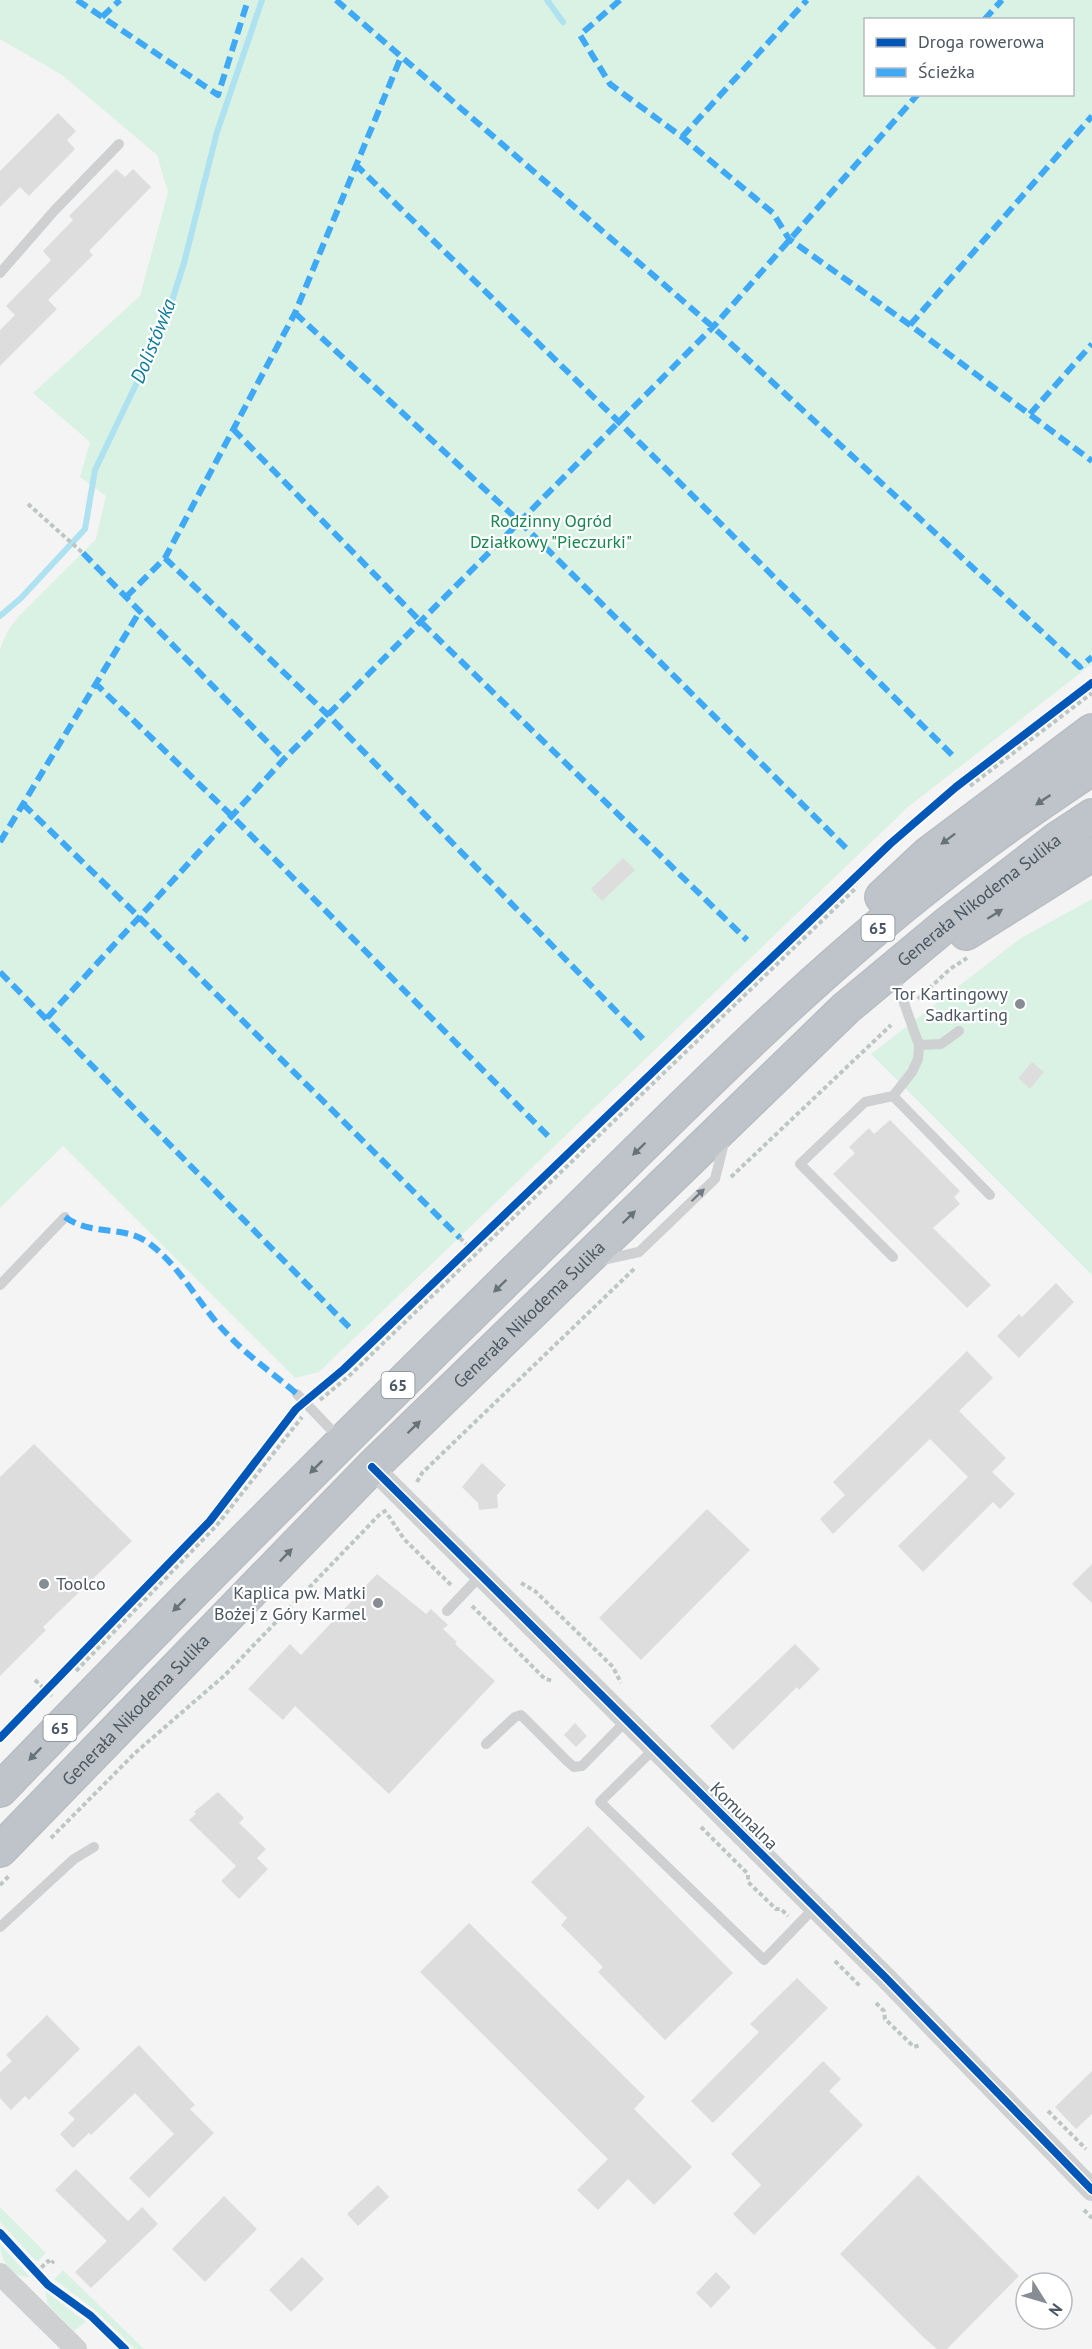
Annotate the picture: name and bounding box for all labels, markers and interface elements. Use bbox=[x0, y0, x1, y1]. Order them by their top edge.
legend bbox=[864, 18, 1074, 96]
text: Droga rowerowa bbox=[918, 30, 1044, 53]
text: Ścieżka bbox=[918, 60, 975, 83]
water label: Dolistówka bbox=[124, 295, 182, 387]
park label: Rodzinny Ogród Działkowy "Pieczurki" bbox=[470, 509, 632, 553]
one-way arrow bbox=[1036, 794, 1052, 806]
street label: Generała Nikodema Sulika bbox=[892, 828, 1065, 972]
one-way arrow bbox=[940, 833, 955, 845]
one-way arrow bbox=[987, 909, 1003, 920]
road number: 65 bbox=[862, 915, 894, 941]
place label: Tor Kartingowy Sadkarting bbox=[892, 982, 1009, 1026]
marker: Tor Kartingowy Sadkarting bbox=[1013, 997, 1027, 1011]
one-way arrow bbox=[633, 1142, 647, 1156]
one-way arrow bbox=[691, 1188, 706, 1202]
one-way arrow bbox=[621, 1211, 635, 1225]
street label: Generała Nikodema Sulika bbox=[448, 1236, 610, 1393]
one-way arrow bbox=[493, 1278, 507, 1292]
road number: 65 bbox=[382, 1372, 414, 1398]
one-way arrow bbox=[406, 1420, 420, 1434]
one-way arrow bbox=[309, 1459, 323, 1474]
one-way arrow bbox=[279, 1549, 293, 1563]
place label: Toolco bbox=[56, 1572, 106, 1595]
marker: Toolco bbox=[37, 1577, 51, 1591]
place label: Kaplica pw. Matki Bożej z Góry Karmel bbox=[214, 1581, 367, 1625]
marker: Kaplica pw. Matki Bożej z Góry Karmel bbox=[371, 1596, 385, 1610]
one-way arrow bbox=[172, 1598, 186, 1613]
street label: Generała Nikodema Sulika bbox=[57, 1629, 214, 1790]
road number: 65 bbox=[44, 1715, 76, 1741]
one-way arrow bbox=[28, 1746, 42, 1761]
street label: Komunalna bbox=[706, 1777, 783, 1854]
north arrow bbox=[1014, 2271, 1074, 2331]
text: N bbox=[1045, 2300, 1067, 2320]

